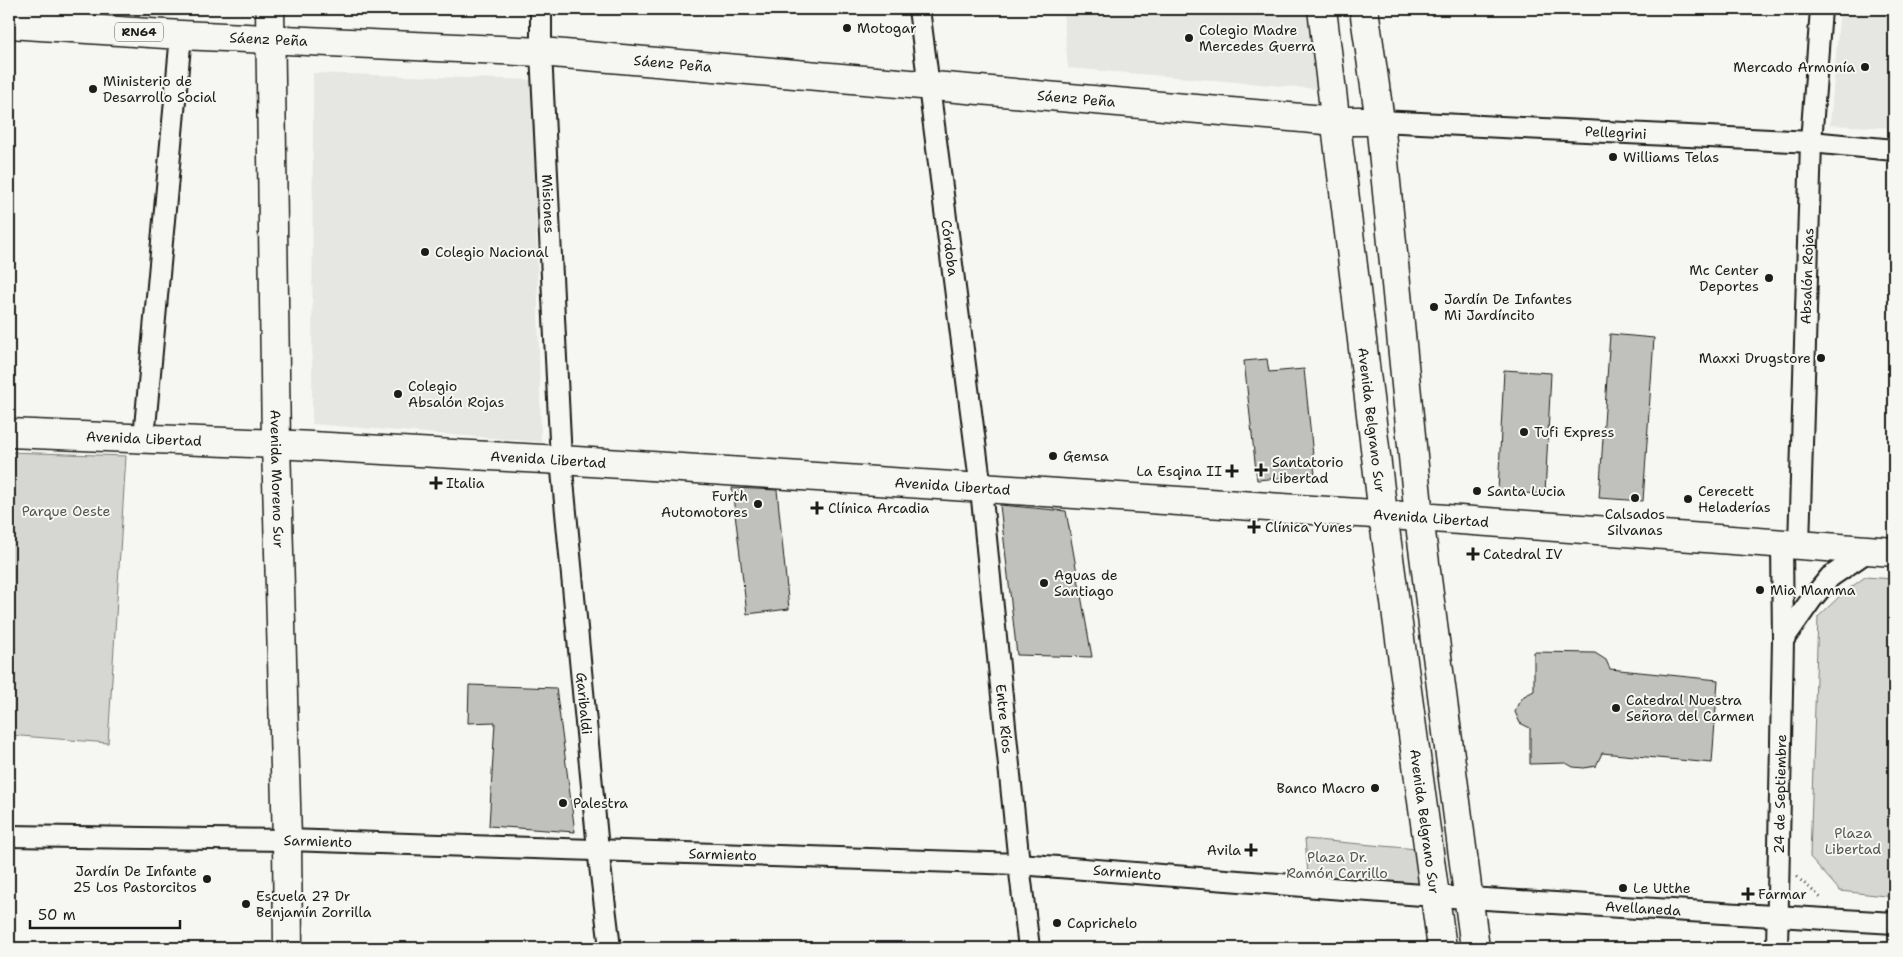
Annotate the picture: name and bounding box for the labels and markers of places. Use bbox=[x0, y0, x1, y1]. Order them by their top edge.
place label: Motogar bbox=[857, 19, 917, 37]
place label: Colegio Madre Mercedes Guerra bbox=[1199, 21, 1316, 55]
marker: Motogar bbox=[841, 22, 853, 34]
marker: Colegio Madre Mercedes Guerra bbox=[1183, 32, 1195, 44]
place label: Mercado Armonía bbox=[1733, 58, 1855, 76]
marker: Mercado Armonía bbox=[1859, 61, 1871, 73]
place label: Ministerio de Desarrollo Social bbox=[103, 72, 217, 106]
marker: Ministerio de Desarrollo Social bbox=[87, 83, 99, 95]
place label: Williams Telas bbox=[1623, 148, 1719, 166]
marker: Williams Telas bbox=[1607, 151, 1619, 163]
place label: Colegio Nacional bbox=[435, 243, 549, 261]
marker: Colegio Nacional bbox=[419, 246, 431, 258]
place label: Mc Center Deportes bbox=[1689, 261, 1759, 295]
marker: Mc Center Deportes bbox=[1763, 272, 1775, 284]
place label: Jardín De Infantes Mi Jardíncito bbox=[1444, 290, 1572, 324]
marker: Jardín De Infantes Mi Jardíncito bbox=[1428, 301, 1440, 313]
place label: Maxxi Drugstore bbox=[1699, 349, 1811, 367]
marker: Maxxi Drugstore bbox=[1815, 352, 1827, 364]
place label: Colegio Absalón Rojas bbox=[408, 377, 504, 411]
marker: Colegio Absalón Rojas bbox=[392, 388, 404, 400]
place label: Tufi Express bbox=[1534, 423, 1614, 441]
marker: Tufi Express bbox=[1518, 426, 1530, 438]
place label: Gemsa bbox=[1063, 447, 1109, 465]
marker: Gemsa bbox=[1047, 450, 1059, 462]
place label: Santatorio Libertad bbox=[1272, 453, 1343, 487]
place label: La Esqina II bbox=[1136, 462, 1222, 480]
marker: Santatorio Libertad bbox=[1254, 463, 1268, 477]
marker: La Esqina II bbox=[1226, 465, 1238, 477]
place label: Italia bbox=[446, 474, 485, 492]
marker: Italia bbox=[430, 477, 442, 489]
place label: Santa Lucia bbox=[1487, 482, 1566, 500]
place label: Cerecett Heladerías bbox=[1698, 482, 1771, 516]
marker: Santa Lucia bbox=[1471, 485, 1483, 497]
place label: Furth Automotores bbox=[661, 487, 748, 521]
marker: Calsados Silvanas bbox=[1629, 492, 1641, 504]
marker: Cerecett Heladerías bbox=[1682, 493, 1694, 505]
marker: Furth Automotores bbox=[752, 498, 764, 510]
place label: Clínica Arcadia bbox=[828, 499, 930, 517]
marker: Clínica Arcadia bbox=[810, 501, 824, 515]
place label: Calsados Silvanas bbox=[1605, 505, 1665, 539]
place label: Clínica Yunes bbox=[1265, 518, 1353, 536]
marker: Clínica Yunes bbox=[1247, 520, 1261, 534]
place label: Catedral IV bbox=[1483, 545, 1563, 563]
marker: Catedral IV bbox=[1467, 548, 1479, 560]
place label: Aguas de Santiago bbox=[1054, 566, 1118, 600]
marker: Aguas de Santiago bbox=[1038, 577, 1050, 589]
place label: Mia Mamma bbox=[1770, 581, 1856, 599]
marker: Mia Mamma bbox=[1754, 584, 1766, 596]
place label: Catedral Nuestra Señora del Carmen bbox=[1626, 691, 1755, 725]
marker: Catedral Nuestra Señora del Carmen bbox=[1610, 702, 1622, 714]
place label: Banco Macro bbox=[1277, 779, 1365, 797]
marker: Banco Macro bbox=[1369, 782, 1381, 794]
place label: Palestra bbox=[573, 794, 628, 812]
marker: Palestra bbox=[557, 797, 569, 809]
place label: Avila bbox=[1207, 841, 1241, 859]
marker: Avila bbox=[1245, 844, 1257, 856]
place label: Jardín De Infante 25 Los Pastorcitos bbox=[73, 862, 197, 896]
marker: Jardín De Infante 25 Los Pastorcitos bbox=[201, 873, 213, 885]
place label: Le Utthe bbox=[1633, 879, 1691, 897]
marker: Le Utthe bbox=[1617, 882, 1629, 894]
place label: Farmar bbox=[1758, 885, 1807, 903]
place label: Escuela 27 Dr Benjamín Zorrilla bbox=[256, 887, 372, 921]
marker: Farmar bbox=[1742, 888, 1754, 900]
marker: Escuela 27 Dr Benjamín Zorrilla bbox=[240, 898, 252, 910]
place label: Caprichelo bbox=[1067, 914, 1137, 932]
marker: Caprichelo bbox=[1051, 917, 1063, 929]

